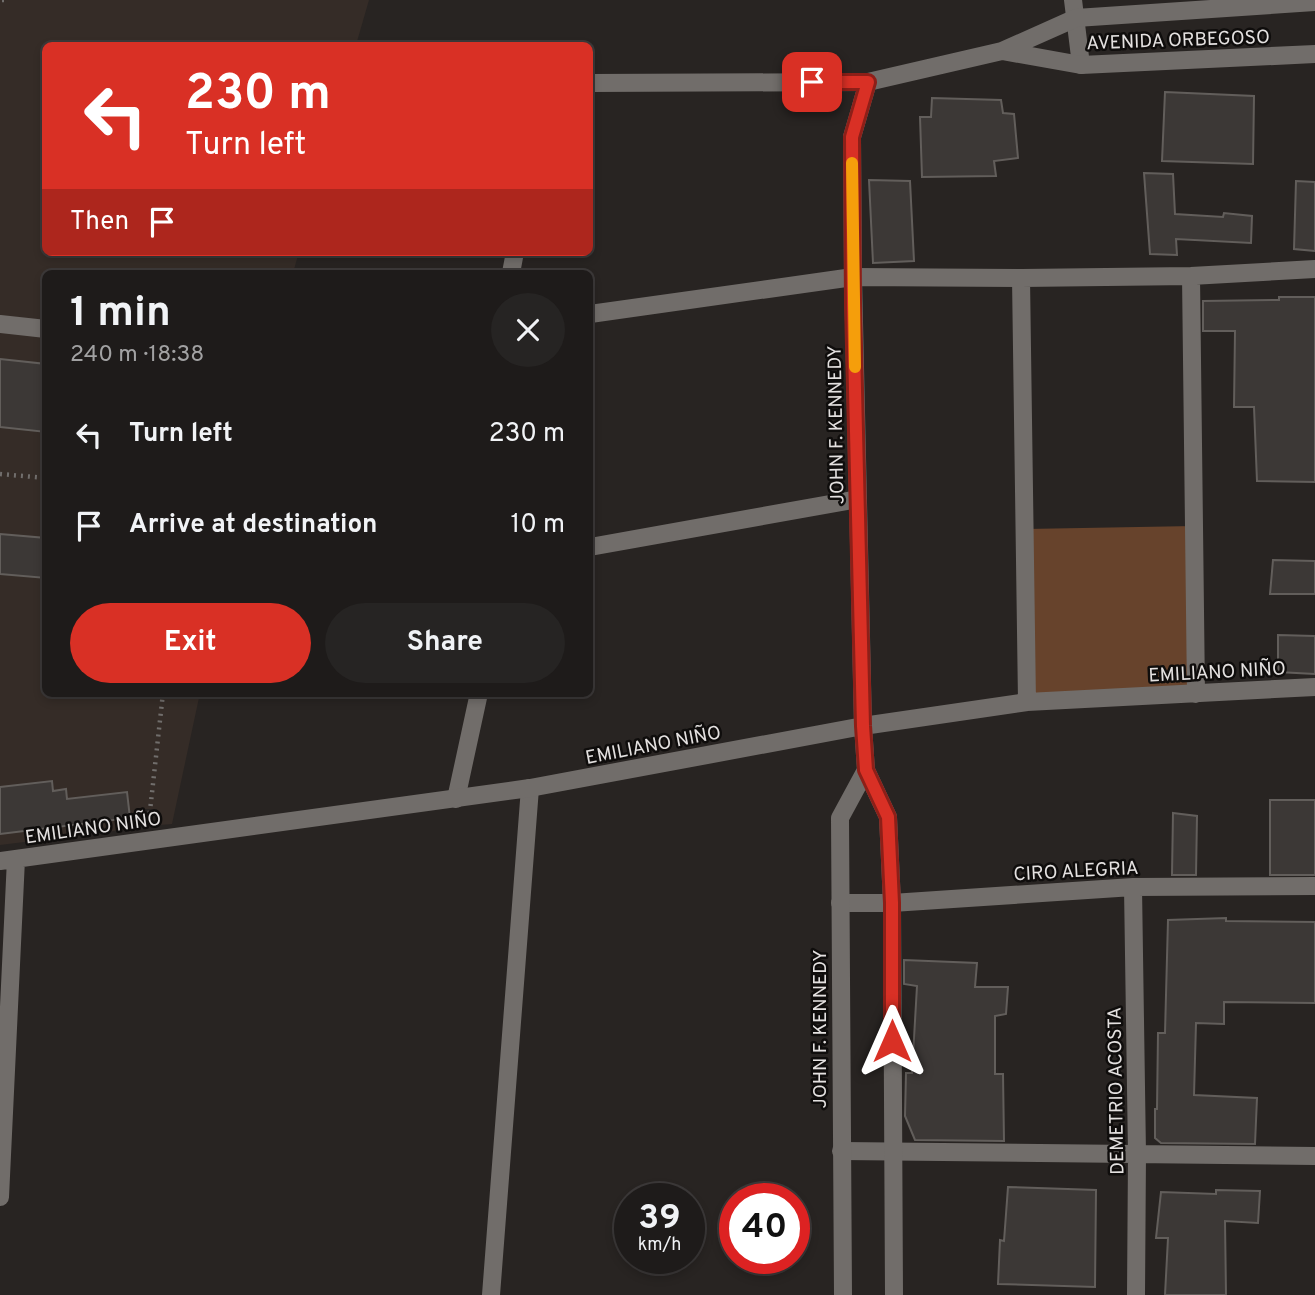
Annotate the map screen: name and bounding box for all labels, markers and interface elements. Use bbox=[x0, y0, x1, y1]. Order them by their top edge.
street label: AVENIDA ORBEGOSO bbox=[1086, 26, 1270, 56]
pin bbox=[782, 52, 842, 112]
icon: arrive bbox=[793, 63, 831, 101]
text: 230 m bbox=[185, 65, 331, 127]
icon: left bbox=[70, 70, 161, 161]
text: Turn left bbox=[185, 126, 306, 166]
icon: arrive bbox=[143, 203, 181, 241]
text: Then bbox=[70, 206, 129, 239]
text: 1 min bbox=[70, 288, 171, 341]
button: close bbox=[491, 293, 565, 367]
text: 240 m · 18:38 bbox=[70, 341, 204, 370]
street label: JOHN F. KENNEDY bbox=[824, 345, 850, 505]
icon: left bbox=[70, 416, 108, 454]
text: Turn left bbox=[129, 418, 233, 451]
text: 230 m bbox=[489, 418, 565, 451]
icon: arrive bbox=[70, 507, 108, 545]
text: Arrive at destination bbox=[129, 509, 377, 542]
text: 10 m bbox=[510, 509, 565, 542]
button: Exit bbox=[70, 603, 311, 683]
button: Share bbox=[325, 603, 565, 683]
street label: EMILIANO NIÑO bbox=[1148, 656, 1286, 689]
street label: EMILIANO NIÑO bbox=[583, 720, 723, 771]
street label: EMILIANO NIÑO bbox=[23, 807, 163, 850]
street label: CIRO ALEGRIA bbox=[1013, 857, 1139, 887]
street label: JOHN F. KENNEDY bbox=[809, 950, 833, 1108]
position arrow bbox=[855, 1004, 929, 1078]
street label: DEMETRIO ACOSTA bbox=[1104, 1007, 1130, 1175]
speed limit sign: 40 bbox=[719, 1183, 810, 1274]
text: 39 bbox=[638, 1197, 681, 1241]
text: km/h bbox=[638, 1234, 681, 1257]

